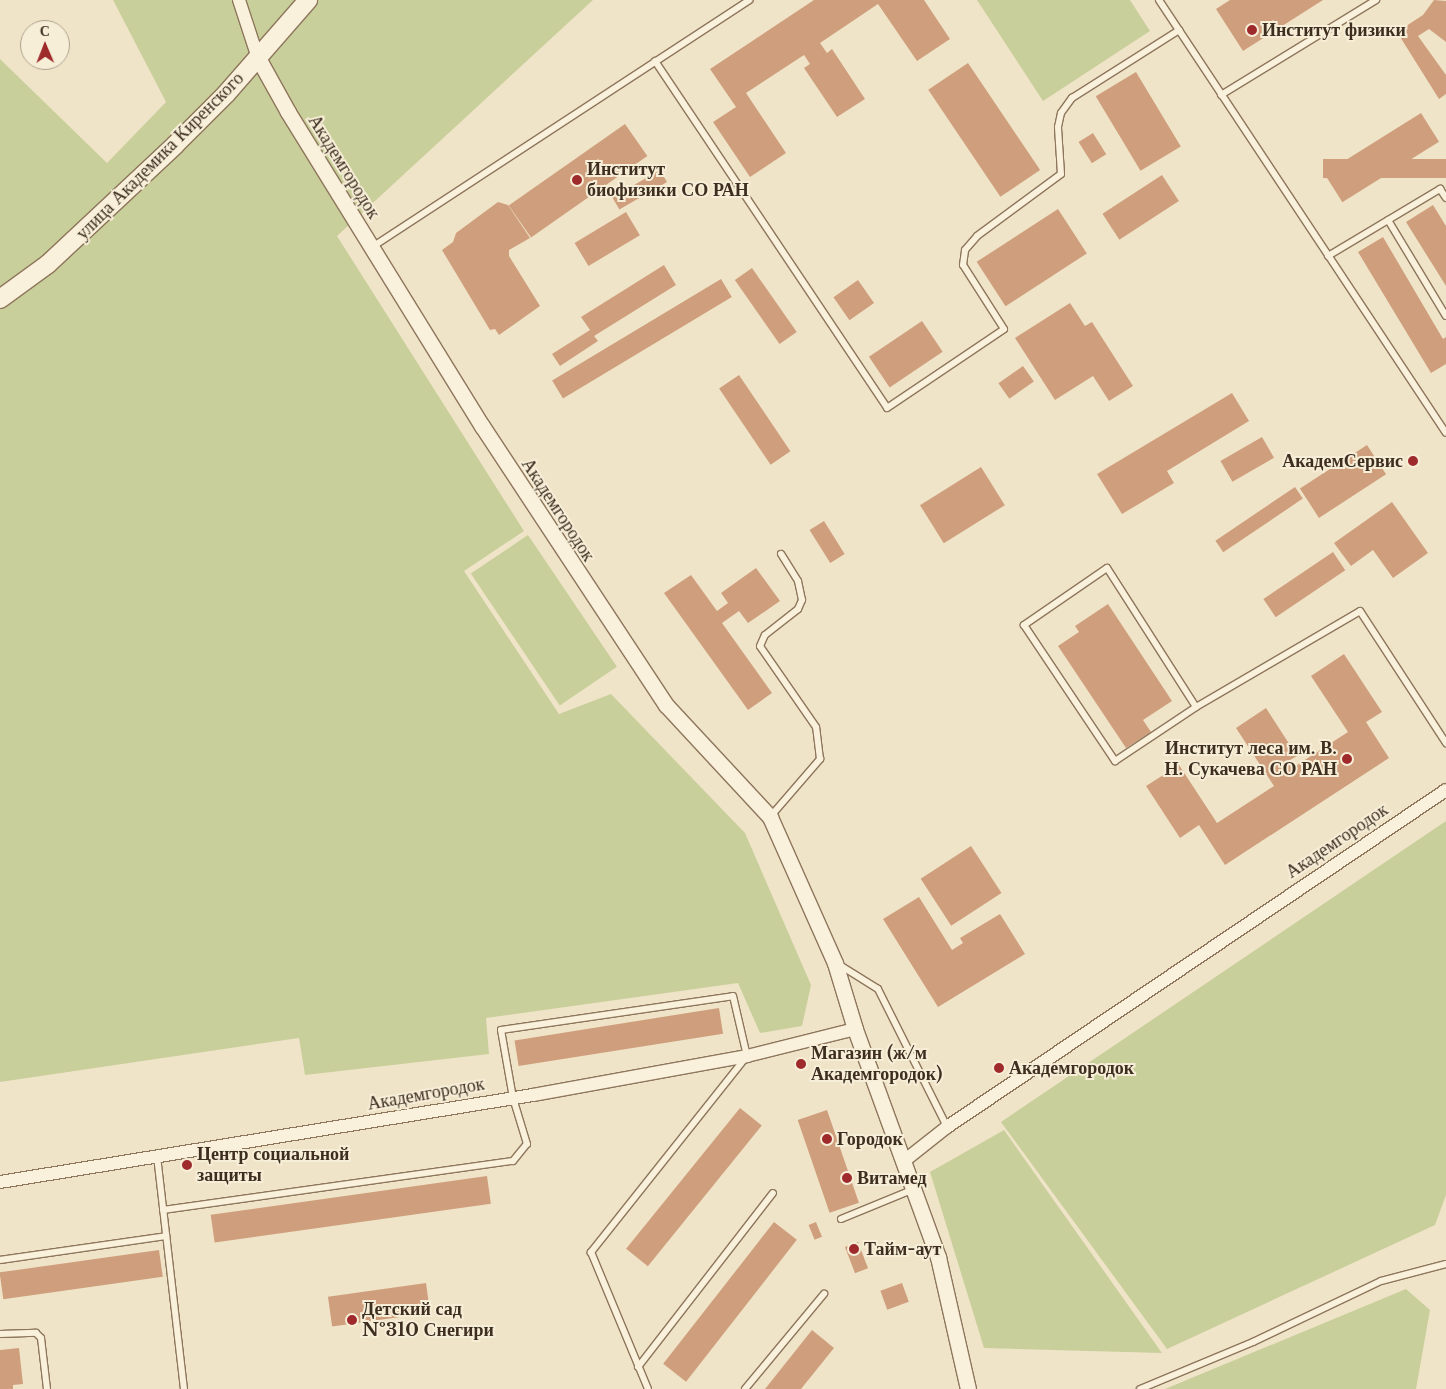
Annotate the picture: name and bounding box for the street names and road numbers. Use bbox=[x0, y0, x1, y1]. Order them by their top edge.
street label: улица Академика Киренского bbox=[72, 68, 248, 244]
street label: Академгородок bbox=[303, 111, 385, 223]
street label: Академгородок bbox=[517, 455, 599, 565]
street label: Академгородок bbox=[1282, 799, 1392, 883]
street label: Академгородок bbox=[366, 1073, 486, 1115]

